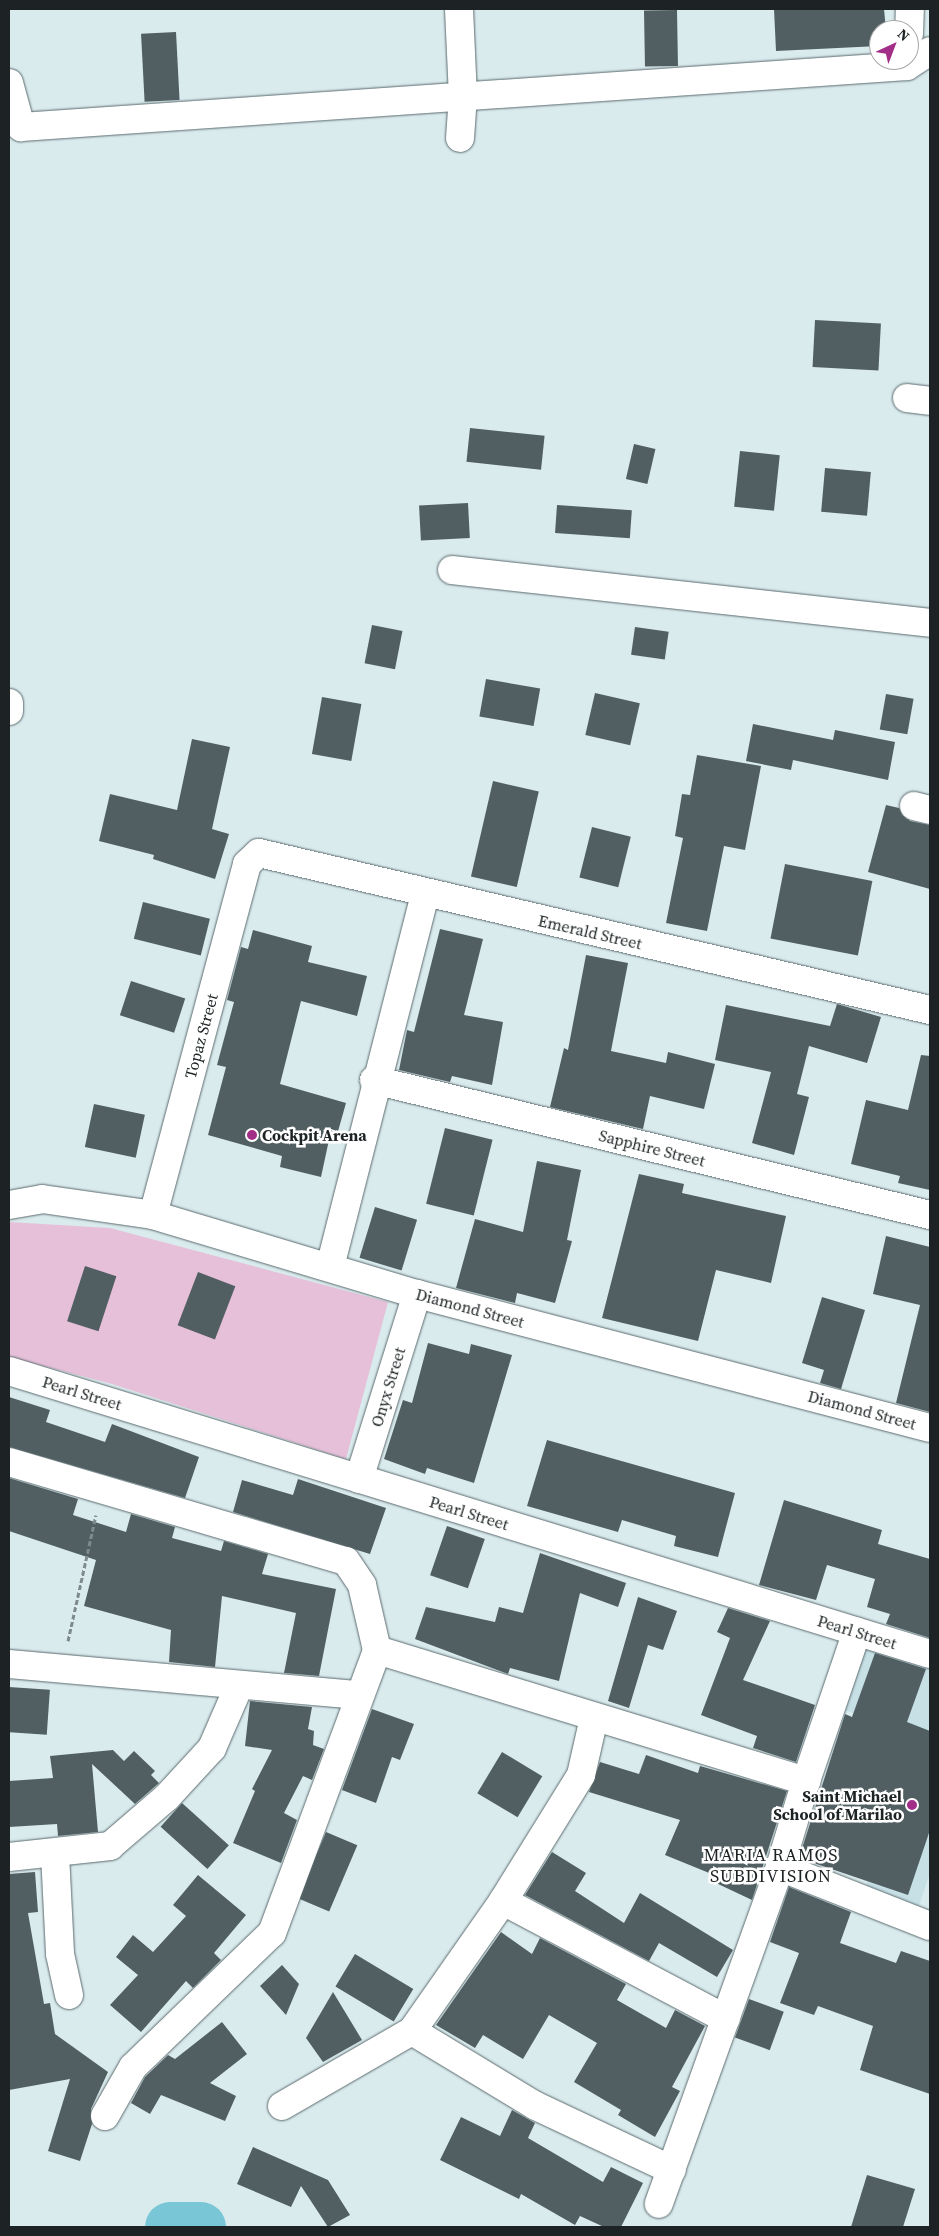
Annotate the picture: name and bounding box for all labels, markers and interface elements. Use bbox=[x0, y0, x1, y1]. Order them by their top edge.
north arrow bbox=[869, 20, 919, 70]
text: N bbox=[893, 24, 914, 46]
street label: Emerald Street bbox=[536, 911, 644, 953]
street label: Topaz Street bbox=[180, 991, 222, 1081]
place label: Cockpit Arena bbox=[262, 1125, 367, 1145]
street label: Sapphire Street bbox=[597, 1126, 707, 1170]
marker: Cockpit Arena bbox=[246, 1129, 258, 1141]
street label: Diamond Street bbox=[414, 1284, 526, 1332]
street label: Onyx Street bbox=[367, 1345, 409, 1429]
street label: Pearl Street bbox=[40, 1372, 124, 1414]
street label: Diamond Street bbox=[806, 1386, 918, 1434]
street label: Pearl Street bbox=[427, 1492, 511, 1534]
street label: Pearl Street bbox=[815, 1611, 899, 1653]
place label: Saint Michael School of Marilao bbox=[773, 1786, 902, 1824]
marker: Saint Michael School of Marilao bbox=[906, 1799, 918, 1811]
district label: MARIA RAMOS SUBDIVISION bbox=[702, 1845, 840, 1888]

